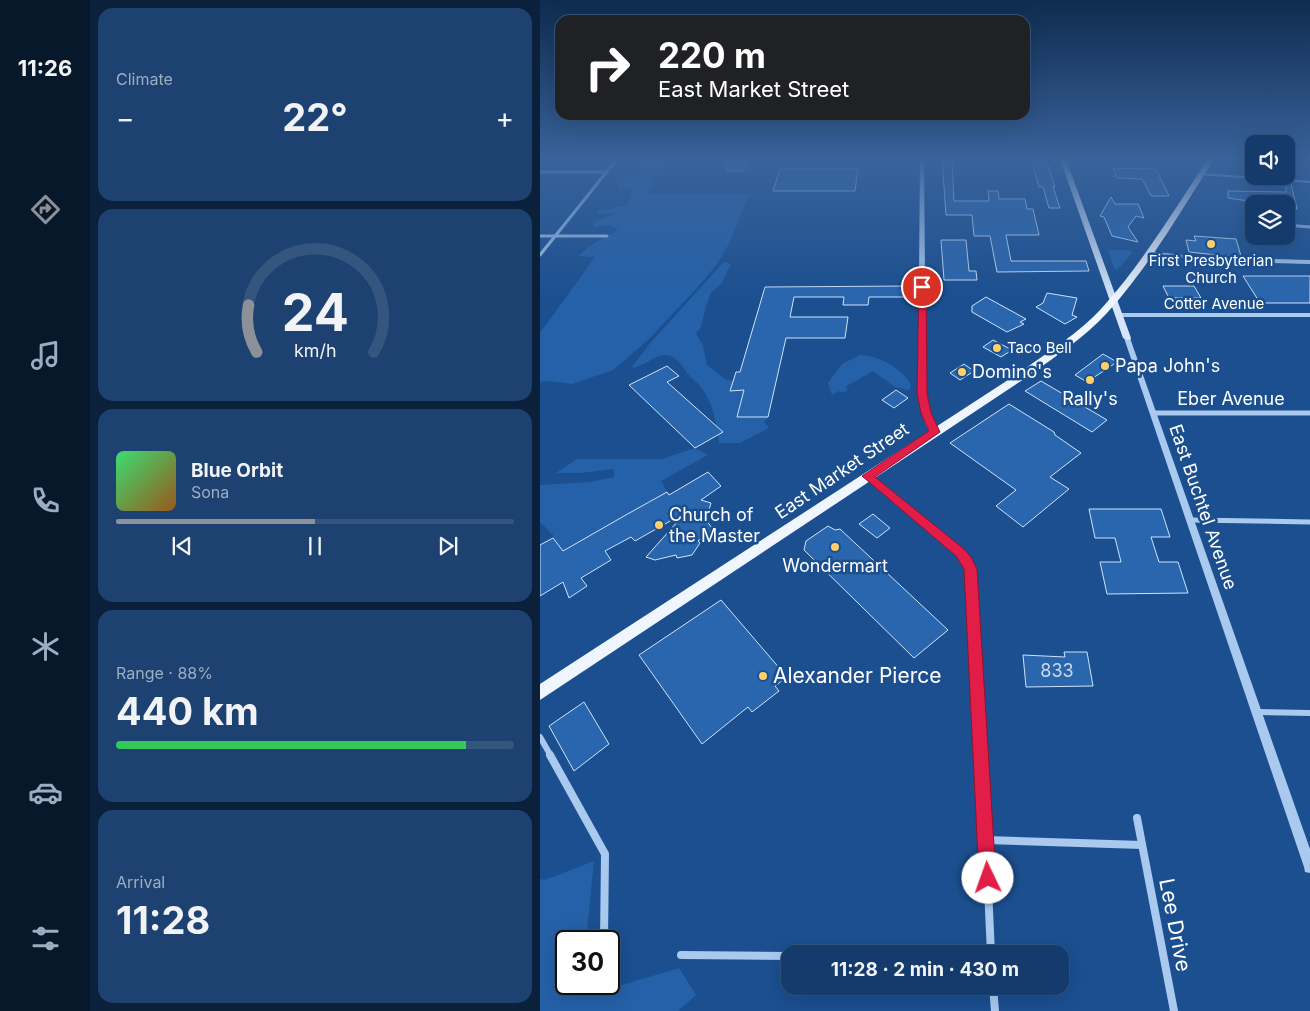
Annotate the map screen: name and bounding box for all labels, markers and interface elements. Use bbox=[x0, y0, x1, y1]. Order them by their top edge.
text: 220 m bbox=[658, 34, 766, 76]
icon: right bbox=[575, 35, 640, 100]
text: 11:26 bbox=[18, 55, 72, 81]
text: Climate bbox=[116, 69, 173, 89]
text: East Market Street bbox=[658, 76, 849, 102]
text: 22° bbox=[282, 94, 348, 140]
text: − bbox=[116, 101, 135, 135]
text: + bbox=[495, 101, 514, 135]
map controls bbox=[1245, 135, 1295, 245]
button: sound bbox=[1245, 135, 1295, 185]
icon: directions bbox=[28, 192, 63, 227]
button: layers bbox=[1245, 195, 1295, 245]
marker: First Presbyterian Church bbox=[1205, 238, 1217, 250]
place label: First Presbyterian Church bbox=[1149, 251, 1273, 287]
pin bbox=[901, 266, 943, 308]
icon: arrive bbox=[908, 273, 936, 301]
text: 24 bbox=[281, 281, 349, 344]
street label: Cotter Avenue bbox=[1164, 294, 1264, 313]
icon: music bbox=[28, 338, 63, 373]
place label: Taco Bell bbox=[1007, 338, 1072, 357]
text: km/h bbox=[294, 340, 336, 361]
marker: Taco Bell bbox=[991, 342, 1003, 354]
place label: Papa John's bbox=[1115, 355, 1220, 376]
marker: Papa John's bbox=[1099, 360, 1111, 372]
place label: Domino's bbox=[972, 361, 1052, 382]
marker: Domino's bbox=[956, 366, 968, 378]
marker: Rally's bbox=[1084, 374, 1096, 386]
place label: Rally's bbox=[1062, 388, 1118, 409]
street label: Eber Avenue bbox=[1177, 388, 1285, 409]
street label: East Market Street bbox=[771, 418, 913, 523]
street label: East Buchtel Avenue bbox=[1165, 421, 1242, 592]
text: Blue Orbit bbox=[191, 459, 283, 482]
text: Sona bbox=[191, 482, 229, 502]
icon: phone bbox=[28, 483, 63, 518]
place label: Church of the Master bbox=[669, 504, 760, 546]
marker: Church of the Master bbox=[653, 519, 665, 531]
icon: previous bbox=[168, 532, 196, 560]
icon: pause bbox=[301, 532, 329, 560]
icon: next bbox=[434, 532, 462, 560]
marker: Wondermart bbox=[829, 541, 841, 553]
place label: Wondermart bbox=[782, 555, 888, 576]
icon: climate bbox=[28, 629, 63, 664]
house number: 833 bbox=[1040, 660, 1074, 681]
text: Range · 88% bbox=[116, 663, 213, 683]
place label: Alexander Pierce bbox=[773, 663, 941, 688]
marker: Alexander Pierce bbox=[757, 670, 769, 682]
text: 440 km bbox=[116, 688, 259, 734]
icon: car bbox=[28, 775, 63, 810]
position arrow bbox=[961, 851, 1013, 903]
text: Arrival bbox=[116, 872, 165, 892]
street label: Lee Drive bbox=[1154, 876, 1197, 974]
text: 11:28 bbox=[116, 897, 210, 943]
icon: filters bbox=[28, 921, 63, 956]
speed limit sign: 30 bbox=[555, 930, 620, 995]
text: 11:28 · 2 min · 430 m bbox=[831, 958, 1019, 981]

